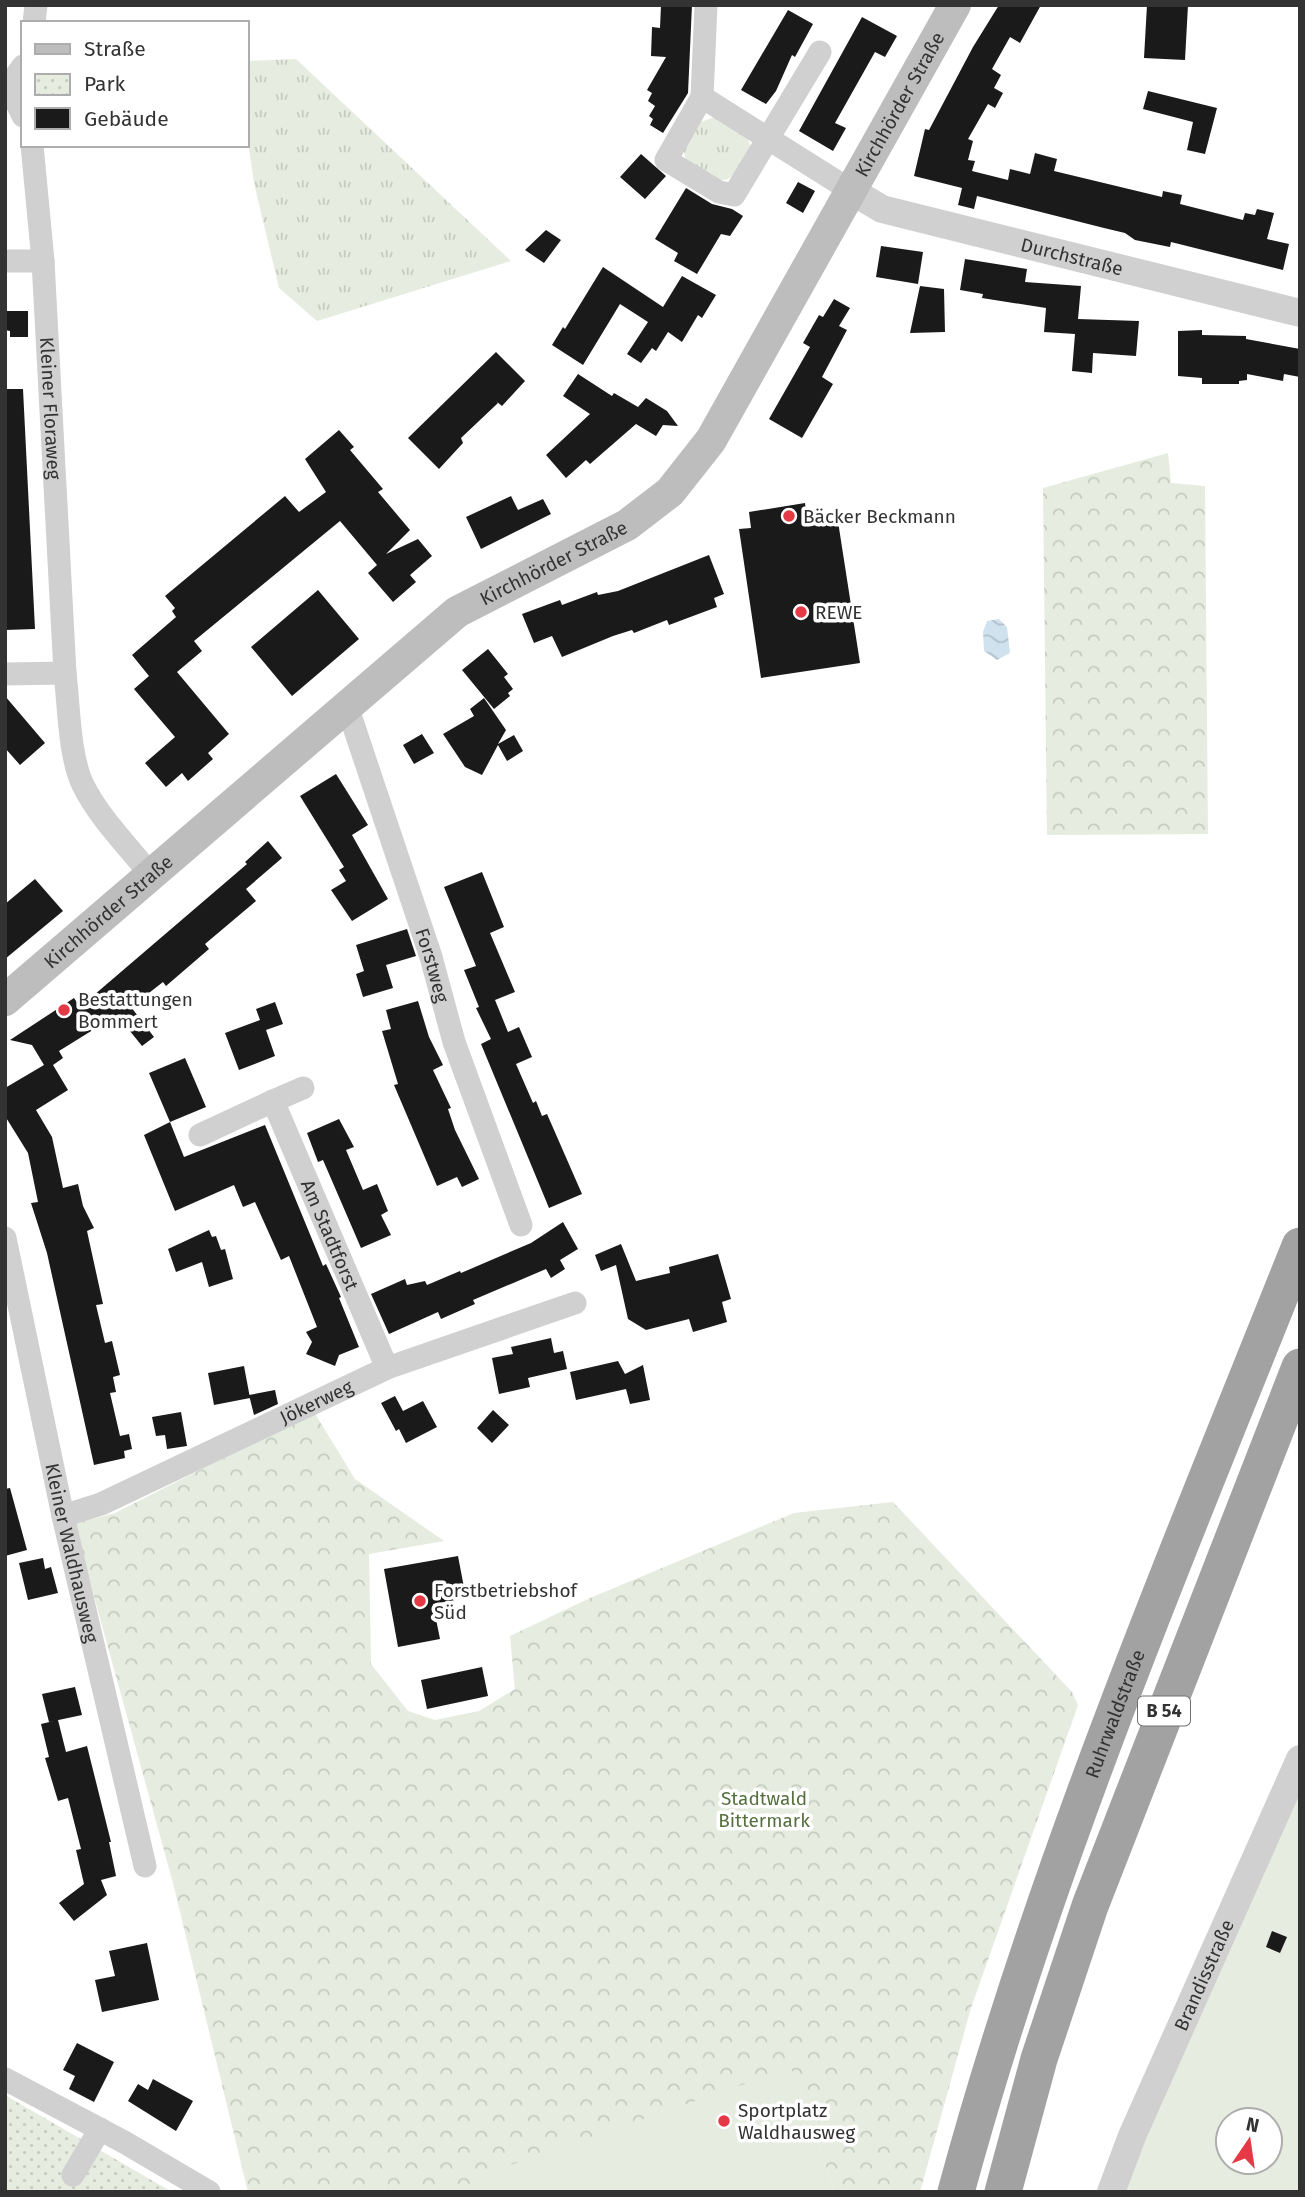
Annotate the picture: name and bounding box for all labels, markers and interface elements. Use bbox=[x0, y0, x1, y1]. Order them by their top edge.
legend bbox=[21, 21, 248, 147]
street label: Kirchhörder Straße bbox=[850, 28, 949, 181]
text: Straße bbox=[84, 36, 146, 62]
text: Park bbox=[84, 71, 126, 97]
text: Gebäude bbox=[84, 106, 169, 132]
street label: Durchstraße bbox=[1018, 232, 1126, 280]
street label: Kleiner Floraweg bbox=[36, 336, 66, 480]
place label: Bäcker Beckmann bbox=[803, 505, 956, 528]
marker: Bäcker Beckmann bbox=[781, 508, 797, 524]
street label: Kirchhörder Straße bbox=[476, 515, 631, 610]
place label: REWE bbox=[815, 601, 863, 624]
marker: REWE bbox=[793, 604, 809, 620]
street label: Kirchhörder Straße bbox=[39, 850, 177, 973]
street label: Forstweg bbox=[411, 925, 454, 1005]
place label: Bestattungen Bommert bbox=[78, 988, 193, 1033]
marker: Bestattungen Bommert bbox=[56, 1002, 72, 1018]
street label: Am Stadtforst bbox=[296, 1176, 364, 1294]
street label: Jökerweg bbox=[276, 1375, 356, 1429]
street label: Kleiner Waldhausweg bbox=[41, 1461, 104, 1645]
place label: Forstbetriebshof Süd bbox=[434, 1579, 578, 1624]
marker: Forstbetriebshof Süd bbox=[412, 1593, 428, 1609]
street label: Ruhrwaldstraße bbox=[1080, 1646, 1150, 1781]
road number: B 54 bbox=[1138, 1696, 1190, 1726]
park label: Stadtwald Bittermark bbox=[718, 1787, 810, 1832]
street label: Brandisstraße bbox=[1169, 1916, 1239, 2034]
place label: Sportplatz Waldhausweg bbox=[738, 2099, 855, 2144]
north arrow bbox=[1214, 2106, 1284, 2176]
text: N bbox=[1244, 2112, 1261, 2138]
marker: Sportplatz Waldhausweg bbox=[716, 2113, 732, 2129]

